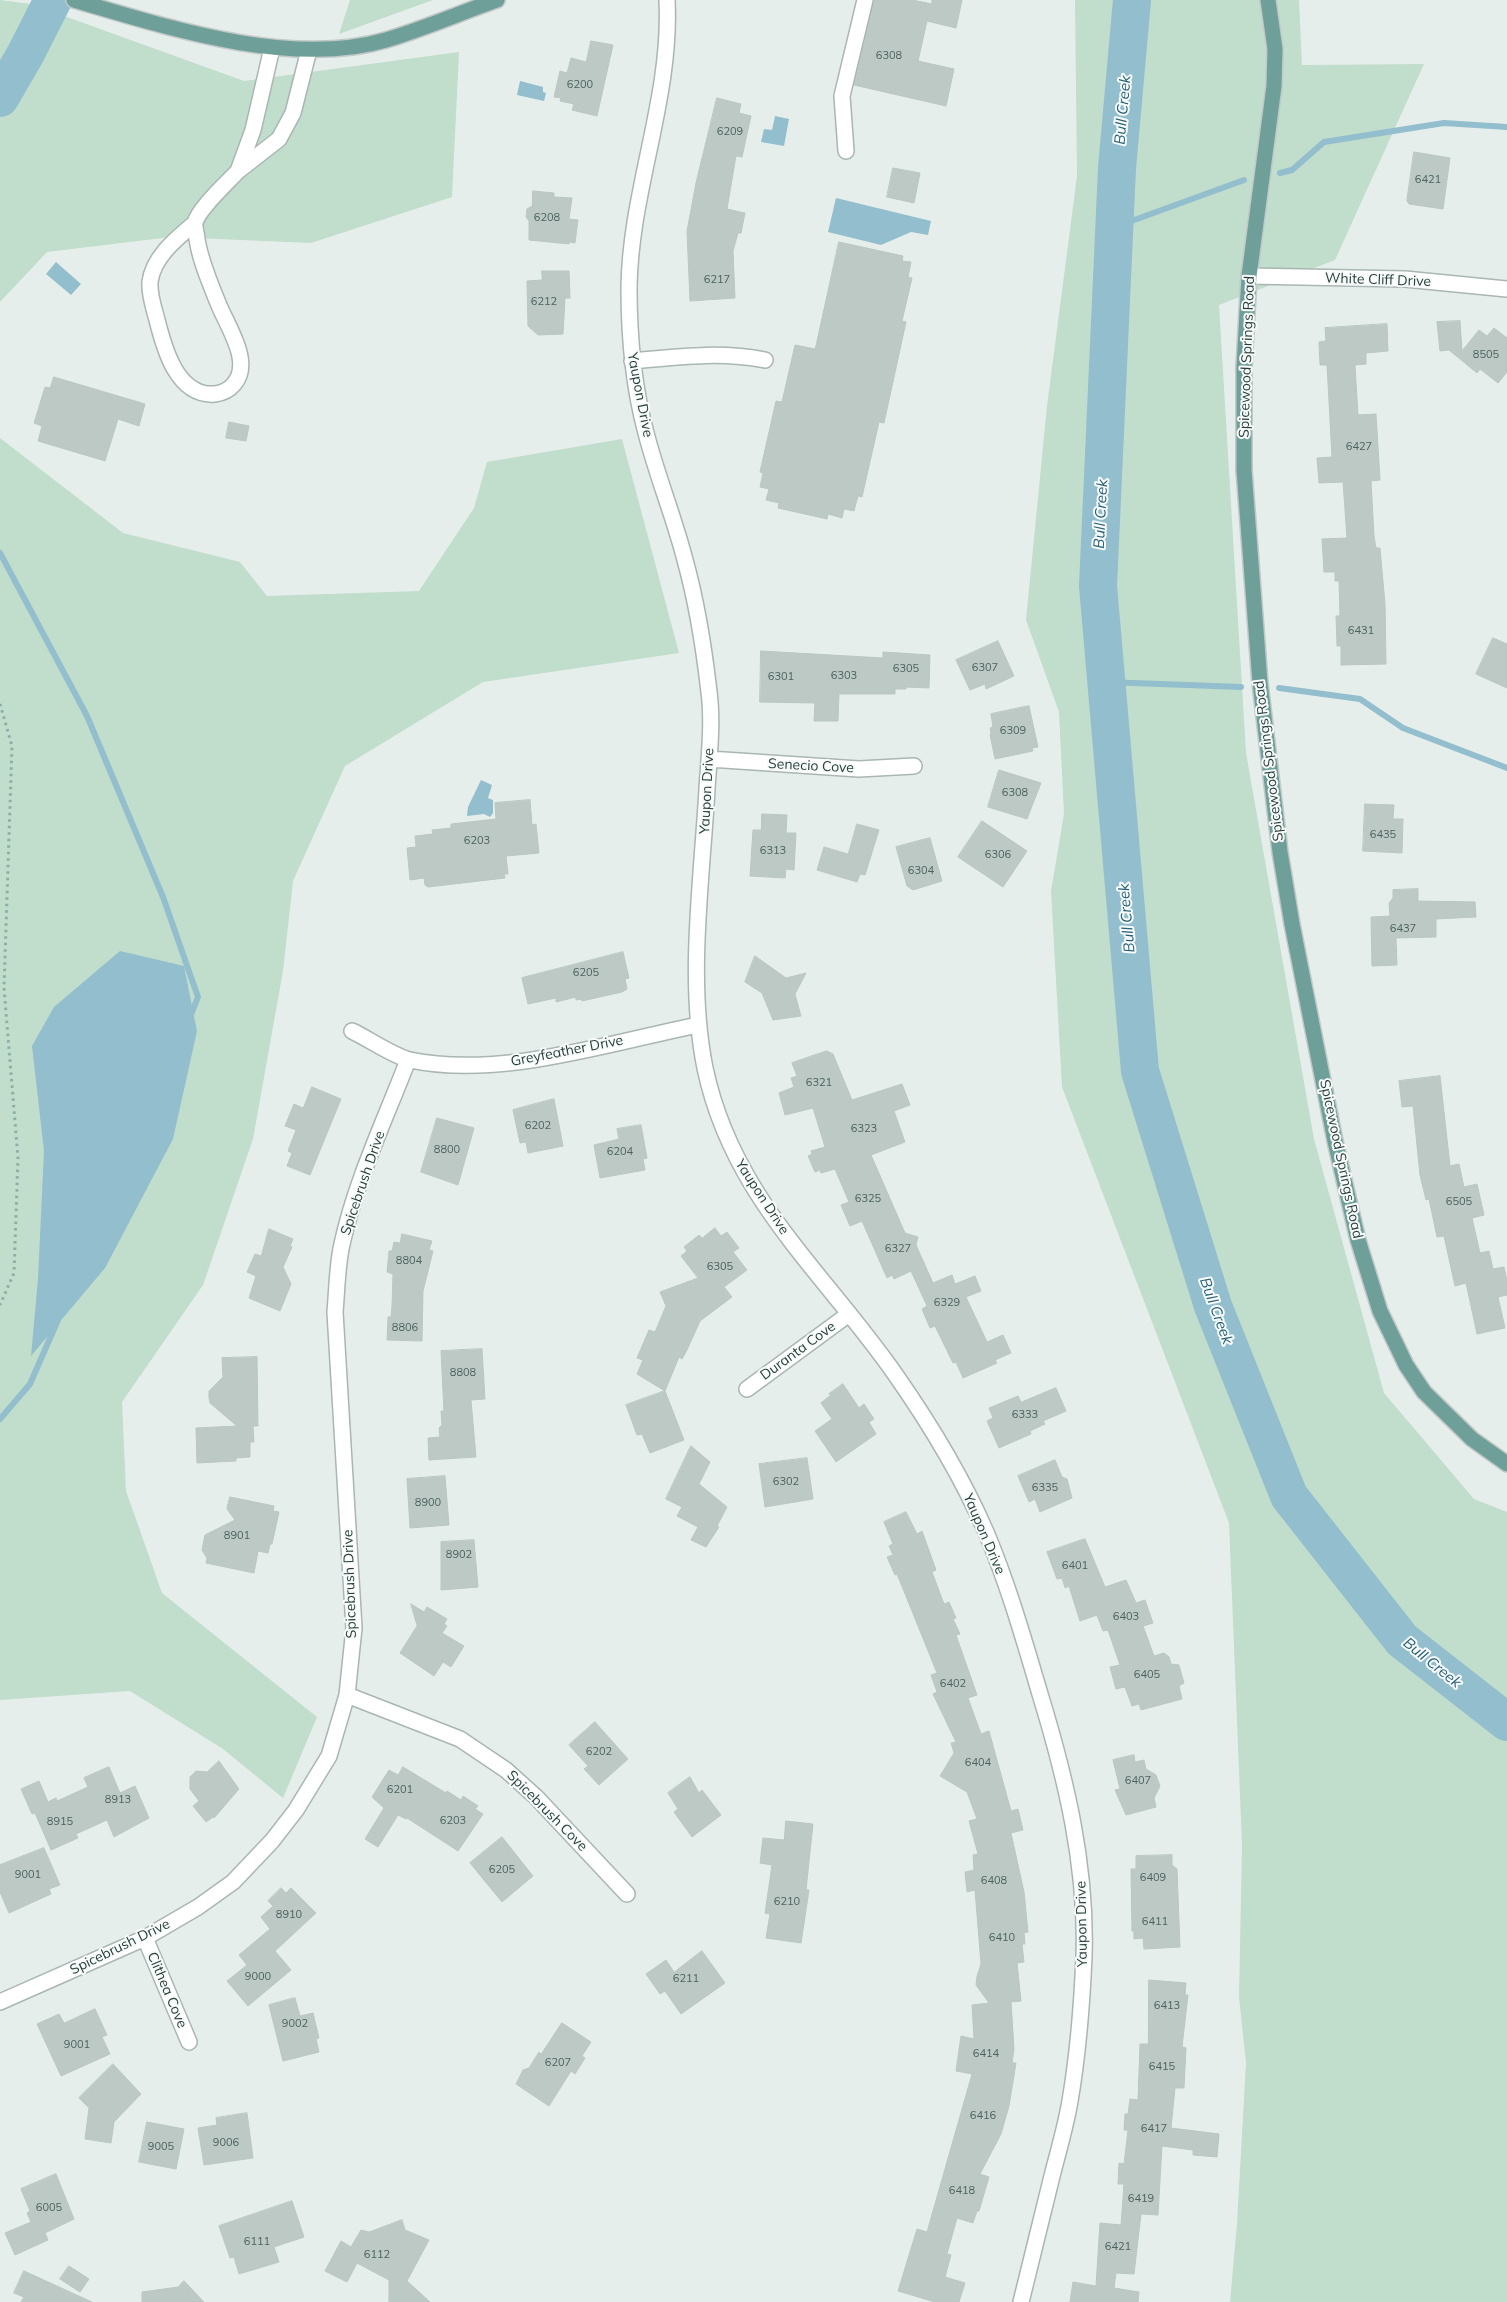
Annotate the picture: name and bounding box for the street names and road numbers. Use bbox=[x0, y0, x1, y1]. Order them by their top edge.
street label: White Cliff Drive bbox=[1325, 270, 1431, 290]
street label: Spicewood Springs Road bbox=[1236, 276, 1258, 438]
street label: Yaupon Drive bbox=[624, 351, 656, 439]
street label: Spicewood Springs Road bbox=[1251, 680, 1287, 842]
street label: Yaupon Drive bbox=[696, 748, 718, 834]
street label: Senecio Cove bbox=[768, 755, 854, 777]
street label: Greyfeather Drive bbox=[509, 1032, 625, 1070]
street label: Spicewood Springs Road bbox=[1316, 1078, 1366, 1240]
street label: Spicebrush Drive bbox=[337, 1129, 389, 1237]
street label: Yaupon Drive bbox=[732, 1156, 792, 1238]
street label: Duranta Cove bbox=[757, 1318, 839, 1384]
street label: Yaupon Drive bbox=[959, 1491, 1009, 1577]
street label: Spicebrush Drive bbox=[340, 1529, 360, 1639]
street label: Spicebrush Cove bbox=[503, 1767, 591, 1855]
street label: Yaupon Drive bbox=[1073, 1881, 1091, 1967]
street label: Spicebrush Drive bbox=[67, 1916, 173, 1978]
street label: Clithea Cove bbox=[143, 1949, 191, 2031]

